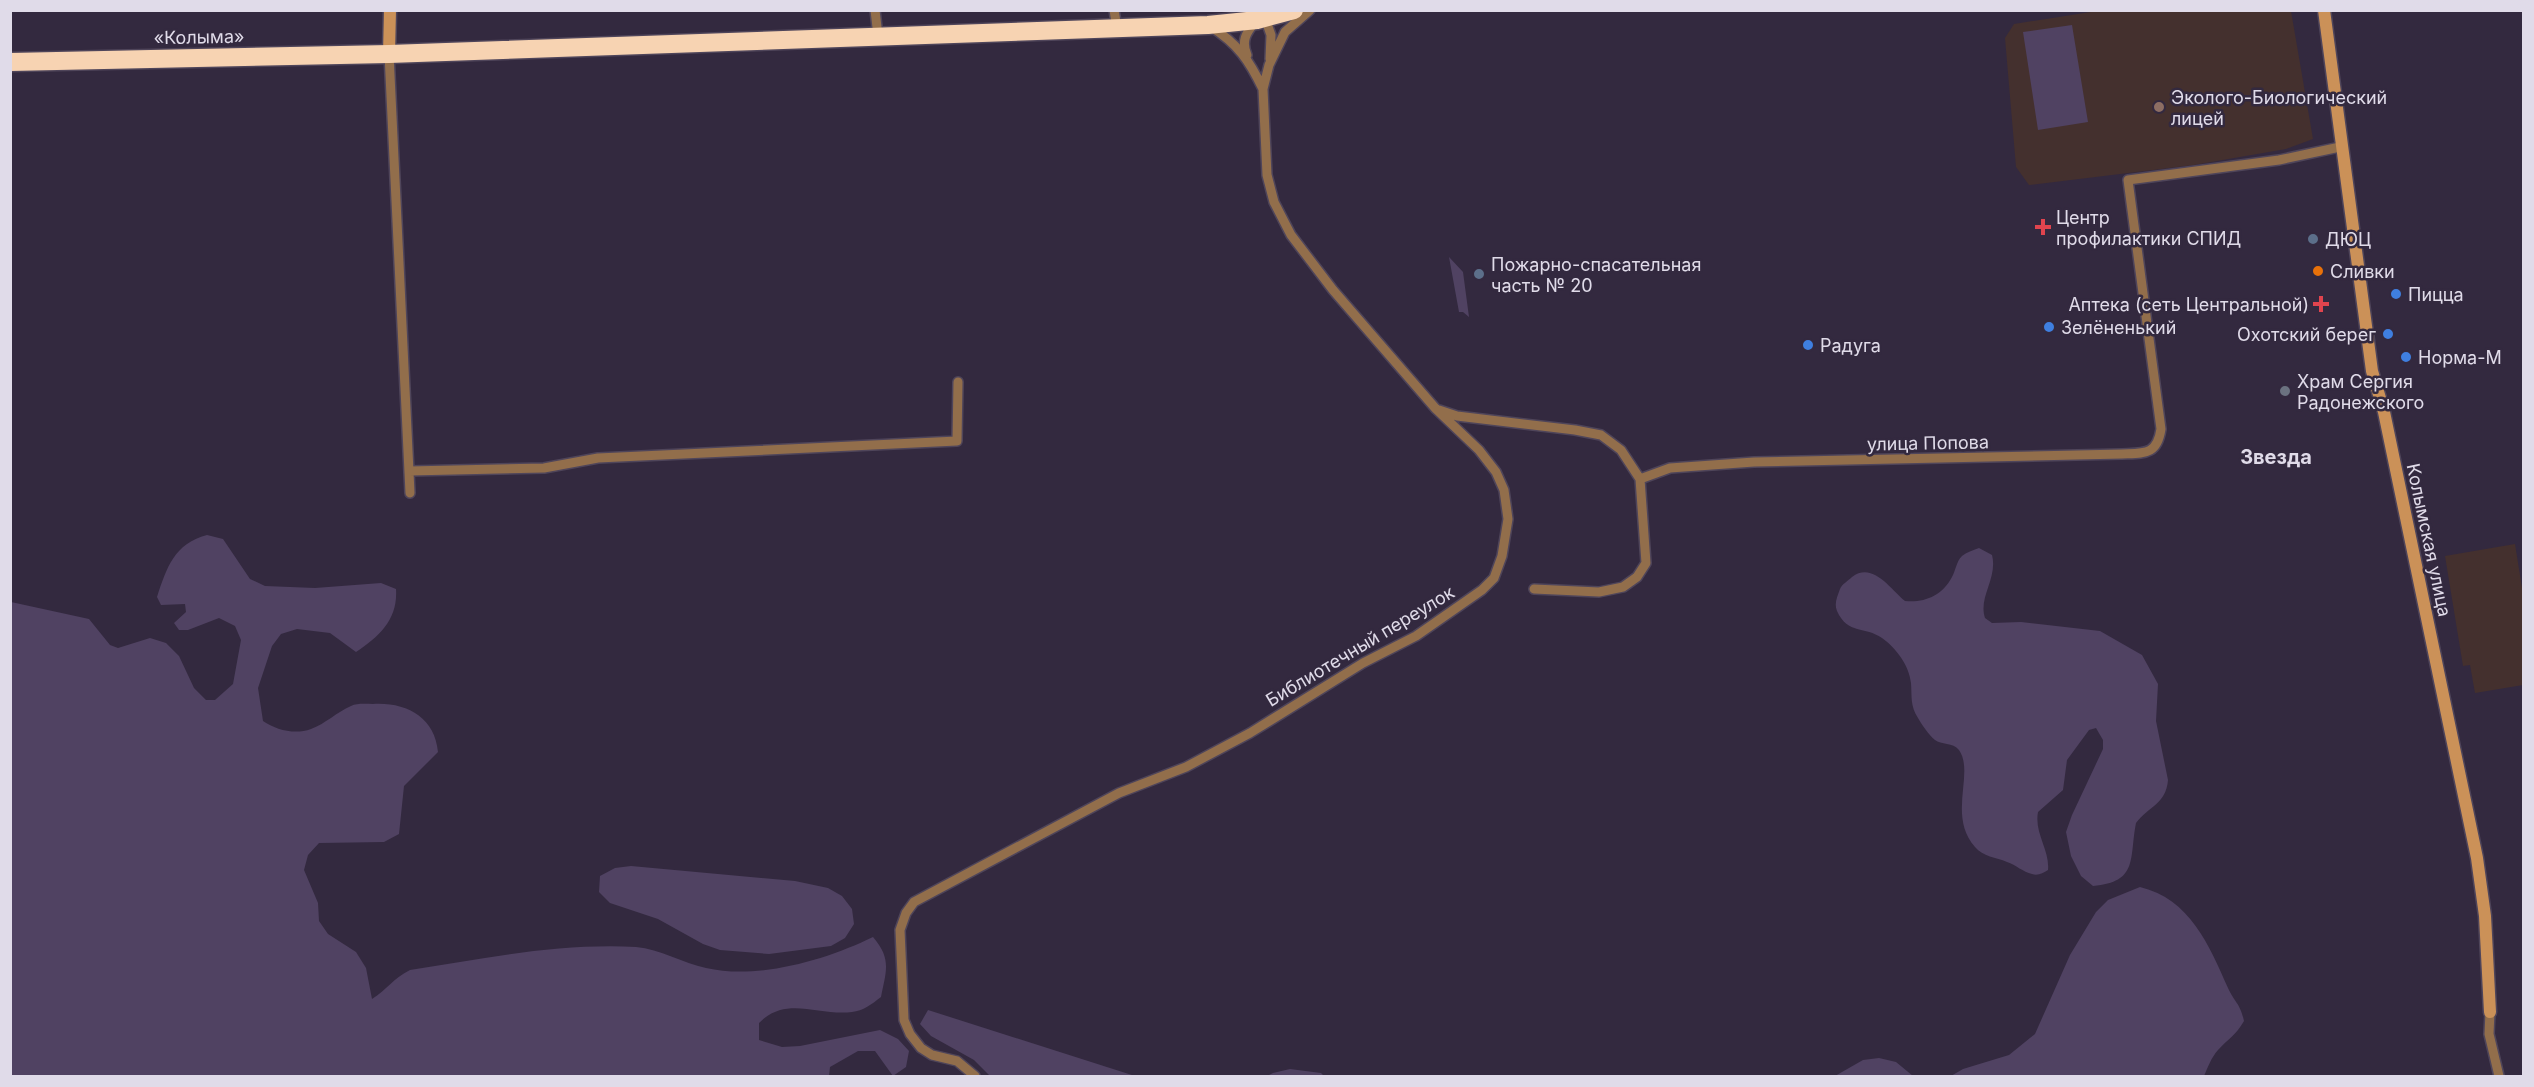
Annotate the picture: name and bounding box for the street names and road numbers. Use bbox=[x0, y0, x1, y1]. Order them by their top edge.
street label: «Колыма» bbox=[153, 26, 245, 48]
street label: улица Попова bbox=[1867, 431, 1989, 455]
street label: Колымская улица bbox=[2403, 462, 2455, 618]
street label: Библиотечный переулок bbox=[1262, 581, 1458, 711]

